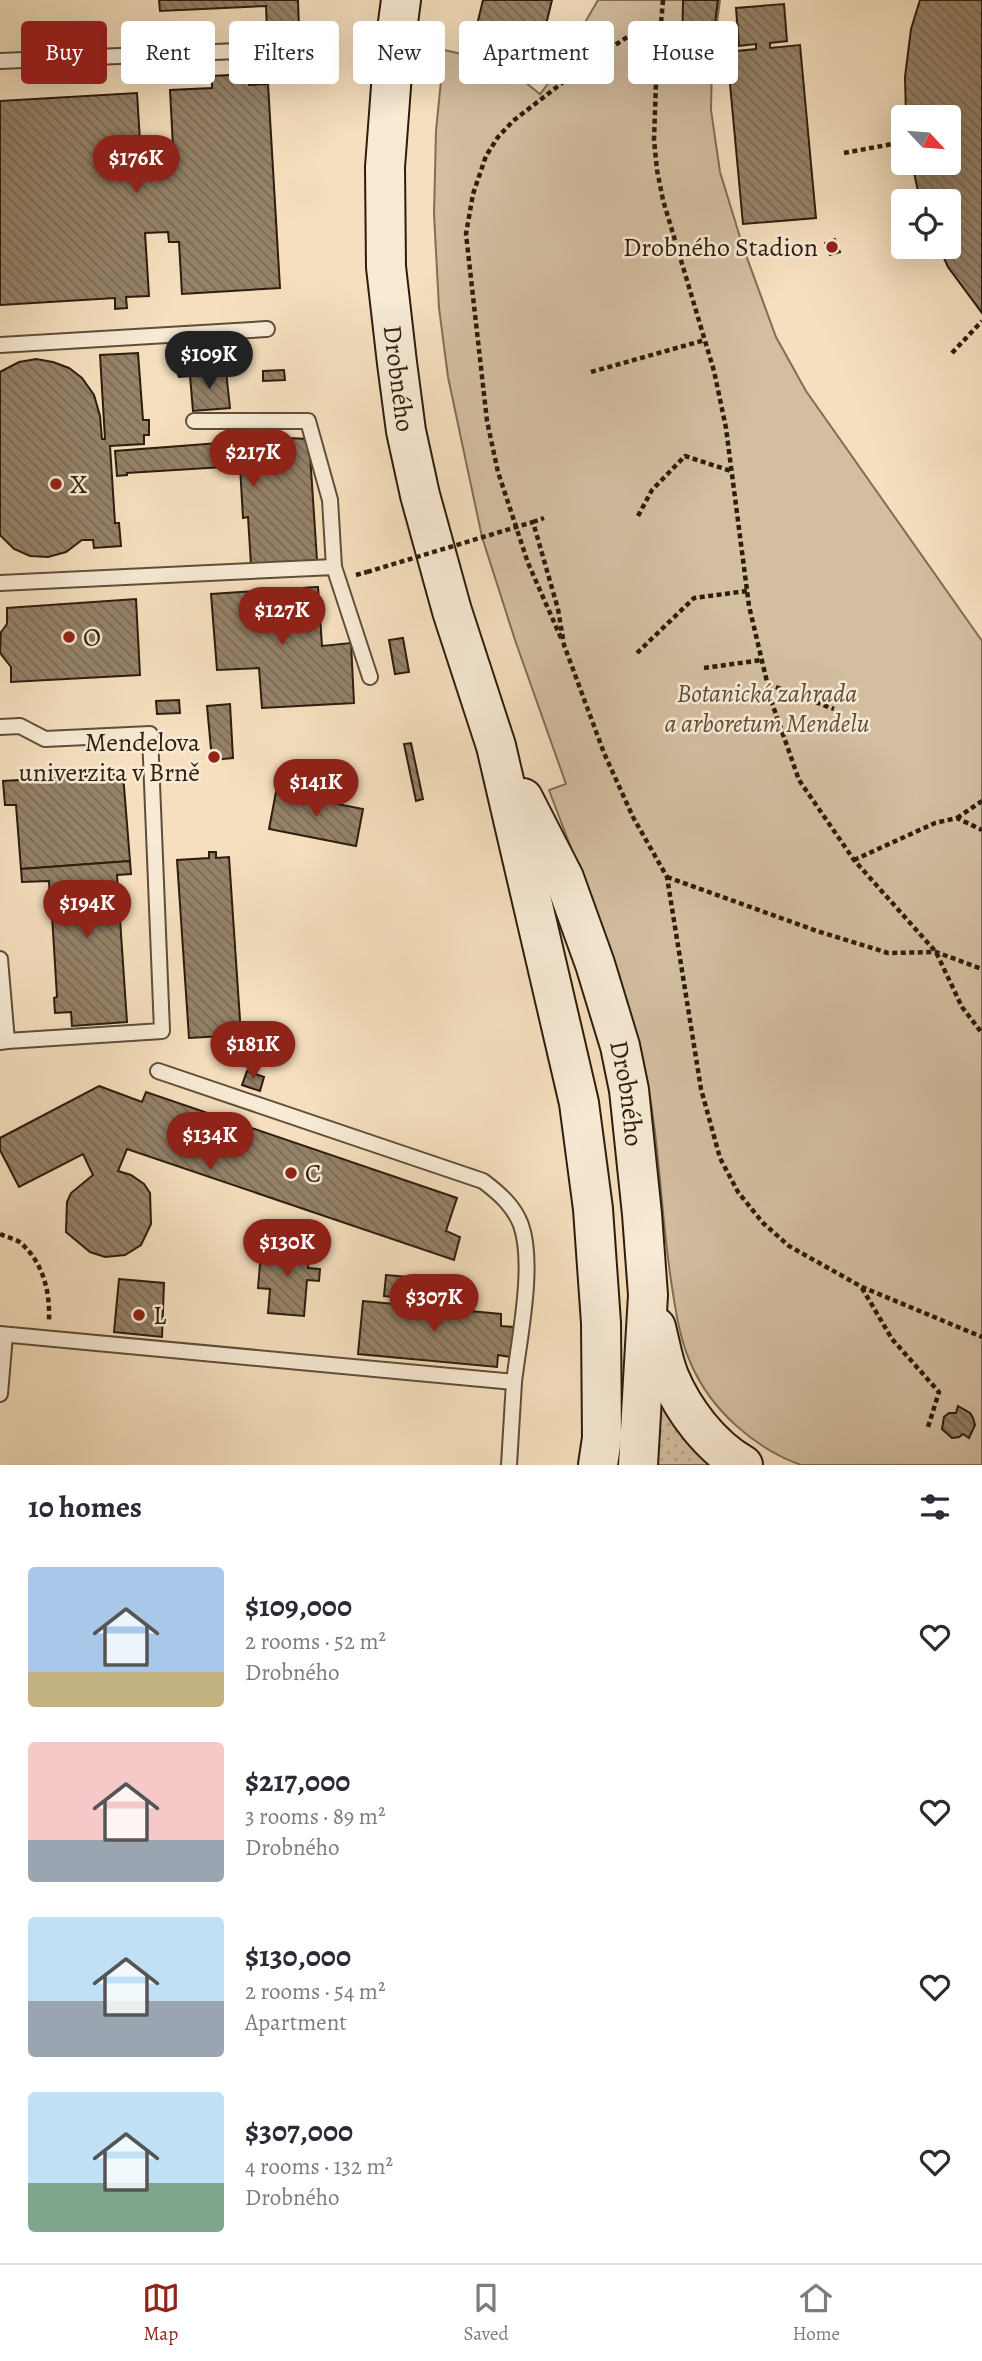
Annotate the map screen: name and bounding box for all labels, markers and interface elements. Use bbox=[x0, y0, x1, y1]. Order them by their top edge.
chip: Buy bbox=[21, 21, 107, 84]
chip: Rent bbox=[121, 21, 215, 84]
chip: Filters bbox=[229, 21, 339, 84]
chip: New bbox=[353, 21, 445, 84]
chip: Apartment bbox=[459, 21, 614, 84]
chip: House bbox=[628, 21, 738, 84]
north arrow bbox=[891, 105, 961, 175]
map controls bbox=[891, 105, 961, 259]
pin: $176K bbox=[87, 136, 185, 195]
text: $176K bbox=[109, 142, 163, 173]
button: locate bbox=[891, 189, 961, 259]
place label: Drobného Stadion bbox=[623, 230, 818, 265]
marker: Drobného Stadion bbox=[824, 239, 840, 255]
street label: Drobného bbox=[375, 323, 423, 434]
pin: $109K bbox=[160, 332, 258, 391]
text: $109K bbox=[181, 338, 237, 369]
pin: $217K bbox=[204, 430, 302, 489]
text: $217K bbox=[226, 436, 281, 467]
place label: X bbox=[70, 467, 87, 502]
marker: X bbox=[48, 476, 64, 492]
pin: $127K bbox=[233, 588, 331, 647]
text: $127K bbox=[255, 594, 310, 625]
place label: O bbox=[83, 620, 101, 655]
marker: O bbox=[61, 629, 77, 645]
park label: Botanická zahrada a arboretum Mendelu bbox=[665, 676, 870, 741]
place label: Mendelova univerzita v Brně bbox=[19, 725, 200, 790]
marker: Mendelova univerzita v Brně bbox=[206, 749, 222, 765]
pin: $141K bbox=[267, 760, 365, 819]
text: $141K bbox=[289, 766, 343, 797]
pin: $194K bbox=[38, 880, 136, 940]
text: $194K bbox=[59, 887, 115, 918]
pin: $181K bbox=[204, 1021, 302, 1081]
text: $181K bbox=[226, 1028, 280, 1059]
street label: Drobného bbox=[602, 1037, 652, 1148]
pin: $134K bbox=[161, 1112, 259, 1172]
text: $134K bbox=[183, 1119, 237, 1150]
place label: C bbox=[305, 1156, 321, 1191]
marker: C bbox=[283, 1165, 299, 1181]
pin: $130K bbox=[238, 1220, 336, 1279]
text: $130K bbox=[259, 1226, 315, 1257]
pin: $307K bbox=[385, 1274, 483, 1334]
text: $307K bbox=[405, 1281, 463, 1312]
place label: L bbox=[153, 1298, 167, 1333]
marker: L bbox=[131, 1307, 147, 1323]
text: 10 homes bbox=[28, 1487, 142, 1527]
icon: filters bbox=[916, 1488, 954, 1526]
text: $109,000 bbox=[245, 1586, 352, 1626]
icon: home bbox=[84, 1595, 168, 1679]
icon: heart bbox=[916, 1618, 954, 1656]
text: 2 rooms · 52 m² bbox=[245, 1626, 386, 1657]
text: Drobného bbox=[245, 1657, 340, 1688]
text: $217,000 bbox=[245, 1761, 350, 1801]
icon: home bbox=[84, 1770, 168, 1854]
icon: heart bbox=[916, 1793, 954, 1831]
text: 3 rooms · 89 m² bbox=[245, 1801, 386, 1832]
text: Drobného bbox=[245, 1832, 340, 1863]
text: $130,000 bbox=[245, 1936, 351, 1976]
icon: home bbox=[84, 1945, 168, 2029]
icon: heart bbox=[916, 1968, 954, 2006]
text: 2 rooms · 54 m² bbox=[245, 1976, 386, 2007]
text: Apartment bbox=[245, 2007, 347, 2038]
text: $307,000 bbox=[245, 2111, 353, 2151]
icon: home bbox=[84, 2120, 168, 2204]
icon: heart bbox=[916, 2143, 954, 2181]
text: 4 rooms · 132 m² bbox=[245, 2151, 393, 2182]
text: Drobného bbox=[245, 2182, 340, 2213]
tab: Map bbox=[142, 2279, 180, 2347]
tab: Saved bbox=[464, 2279, 509, 2347]
tab: Home bbox=[792, 2279, 840, 2347]

